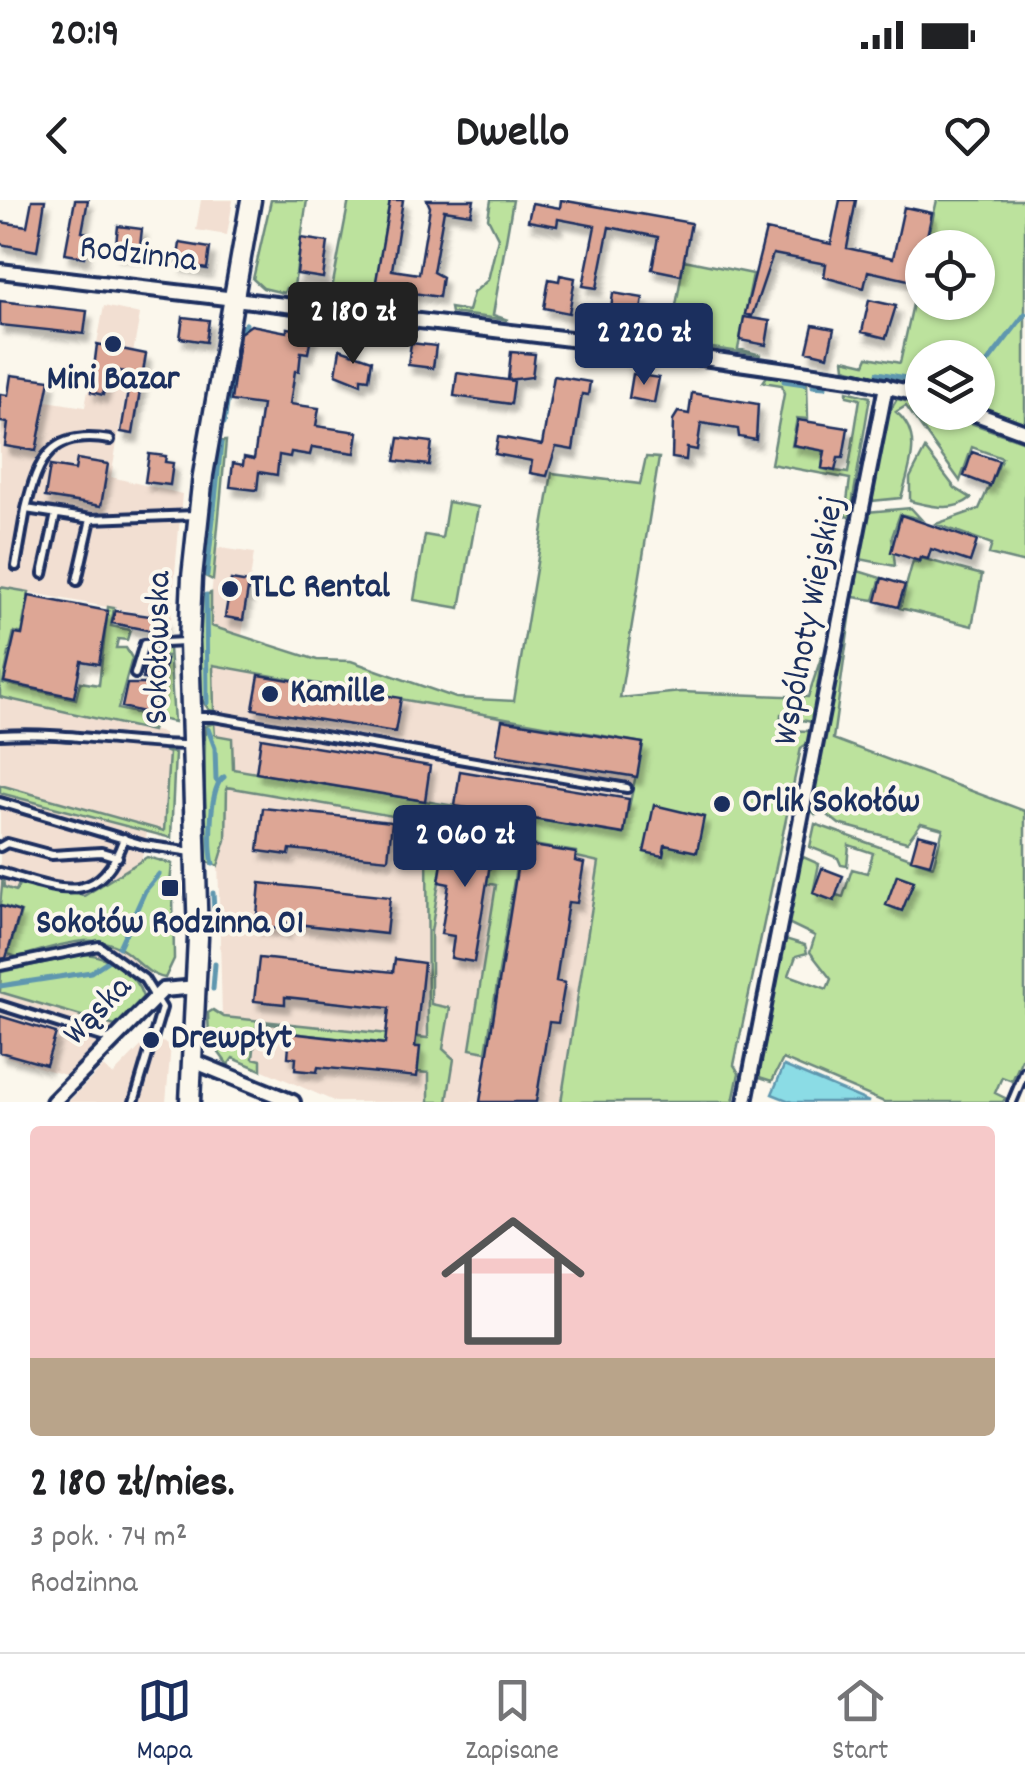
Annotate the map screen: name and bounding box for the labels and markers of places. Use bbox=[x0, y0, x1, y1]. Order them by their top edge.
pin: 2 180 zł bbox=[250, 282, 456, 367]
pin: 2 220 zł bbox=[541, 303, 747, 388]
marker: Mini Bazar bbox=[102, 333, 124, 355]
place label: Mini Bazar bbox=[46, 356, 181, 406]
place label: TLC Rental bbox=[250, 564, 391, 614]
marker: TLC Rental bbox=[219, 578, 241, 600]
place label: Kamille bbox=[290, 669, 385, 719]
marker: Kamille bbox=[259, 683, 281, 705]
place label: Orlik Sokołów bbox=[742, 779, 920, 829]
marker: Orlik Sokołów bbox=[711, 793, 733, 815]
pin: 2 060 zł bbox=[362, 805, 568, 890]
marker: Sokołów Rodzinna 01 bbox=[159, 877, 181, 899]
place label: Sokołów Rodzinna 01 bbox=[36, 900, 304, 950]
place label: Drewpłyt bbox=[171, 1015, 292, 1065]
marker: Drewpłyt bbox=[140, 1029, 162, 1051]

